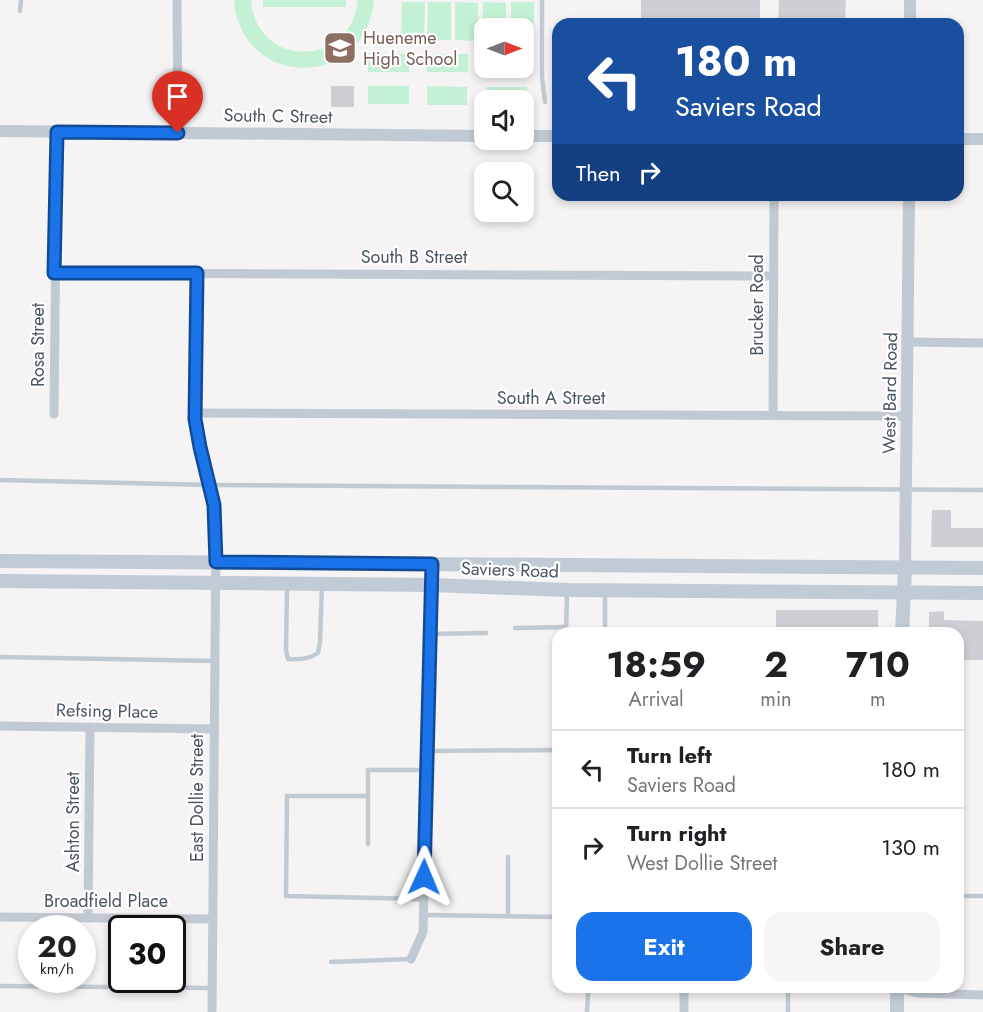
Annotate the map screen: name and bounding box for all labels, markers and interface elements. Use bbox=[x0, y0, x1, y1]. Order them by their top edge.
north arrow bbox=[474, 18, 534, 78]
map controls bbox=[474, 18, 534, 222]
place label: Hueneme High School bbox=[363, 25, 457, 72]
school or university icon: Hueneme High School bbox=[322, 30, 358, 66]
text: 180 m bbox=[675, 31, 798, 92]
icon: left bbox=[576, 42, 654, 120]
pin bbox=[152, 71, 203, 133]
icon: arrive bbox=[161, 80, 194, 113]
text: Saviers Road bbox=[675, 87, 822, 126]
button: sound bbox=[474, 90, 534, 150]
street label: South C Street bbox=[223, 102, 333, 130]
icon: right bbox=[633, 156, 666, 189]
text: Then bbox=[576, 157, 621, 189]
button: search bbox=[474, 162, 534, 222]
street label: South B Street bbox=[361, 244, 468, 270]
street label: Brucker Road bbox=[744, 254, 770, 356]
street label: Rosa Street bbox=[25, 302, 51, 387]
street label: West Bard Road bbox=[876, 332, 904, 454]
street label: South A Street bbox=[497, 385, 606, 411]
street label: Saviers Road bbox=[461, 555, 559, 585]
text: 18:59 bbox=[606, 638, 706, 690]
text: 2 bbox=[764, 638, 788, 690]
text: 710 bbox=[846, 638, 910, 690]
text: Arrival bbox=[629, 685, 684, 714]
text: min bbox=[760, 685, 792, 714]
text: m bbox=[870, 685, 886, 714]
street label: Refsing Place bbox=[56, 697, 158, 725]
street label: East Dollie Street bbox=[184, 733, 210, 862]
text: Turn left bbox=[627, 739, 712, 771]
icon: left bbox=[576, 753, 609, 786]
text: 180 m bbox=[881, 753, 940, 785]
street label: Ashton Street bbox=[60, 771, 86, 872]
text: Saviers Road bbox=[627, 771, 736, 800]
text: Turn right bbox=[627, 817, 727, 849]
icon: right bbox=[576, 831, 609, 864]
text: 130 m bbox=[881, 831, 940, 863]
position arrow bbox=[392, 845, 456, 909]
text: West Dollie Street bbox=[627, 849, 777, 878]
street label: Broadfield Place bbox=[44, 888, 168, 914]
button: Exit bbox=[576, 912, 752, 981]
button: Share bbox=[764, 912, 940, 981]
speed limit sign: 30 bbox=[108, 915, 186, 993]
text: 20 bbox=[37, 925, 77, 968]
text: km/h bbox=[40, 958, 74, 980]

